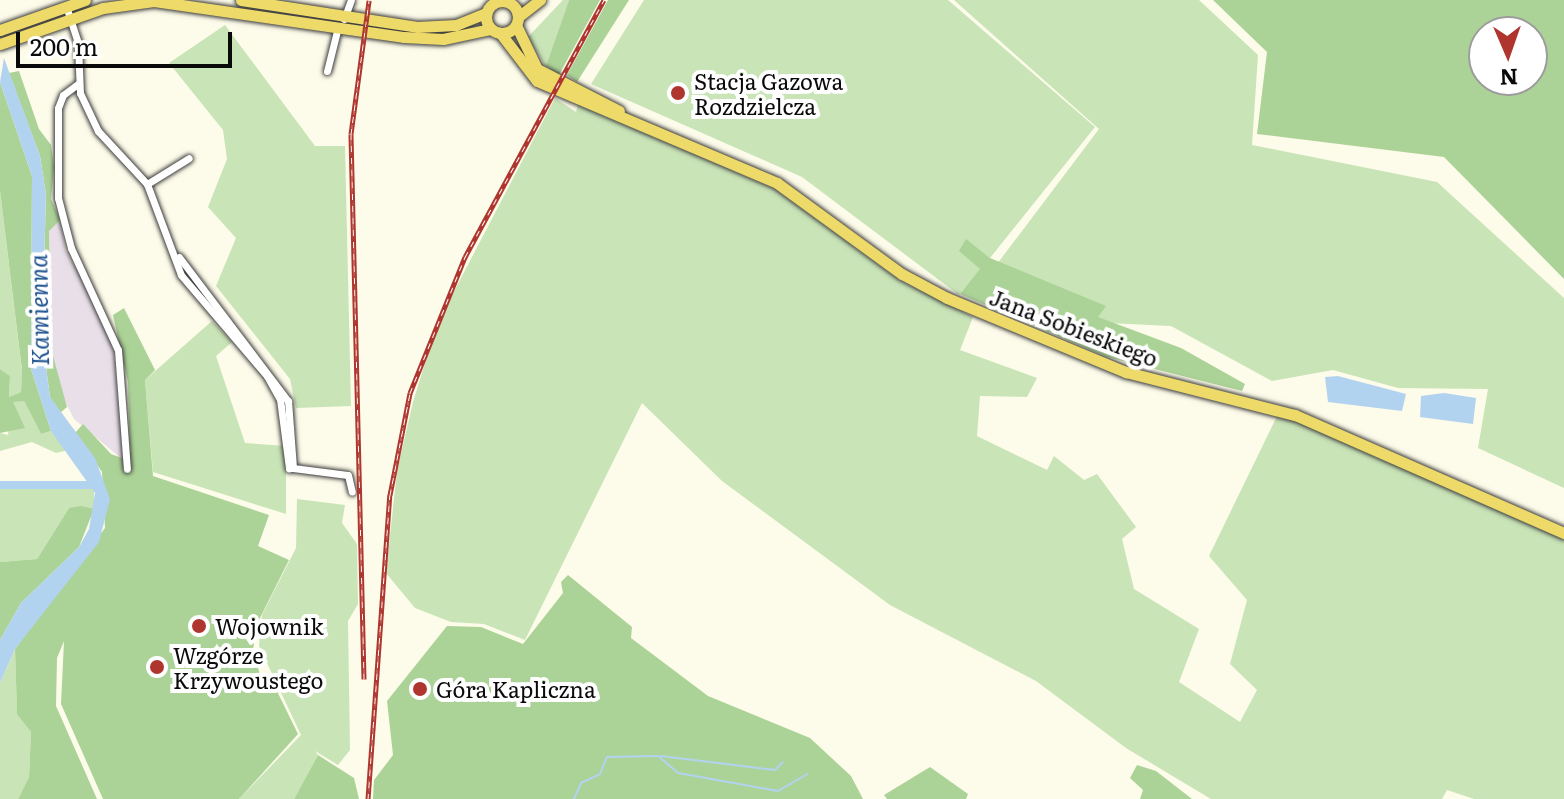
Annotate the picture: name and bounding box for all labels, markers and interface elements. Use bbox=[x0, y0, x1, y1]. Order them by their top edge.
scale bar bbox=[20, 16, 236, 66]
north arrow bbox=[1468, 16, 1548, 96]
text: 200 m bbox=[30, 28, 98, 63]
text: N bbox=[1499, 62, 1519, 95]
place label: Stacja Gazowa Rozdzielcza bbox=[694, 67, 843, 118]
marker: Stacja Gazowa Rozdzielcza bbox=[669, 84, 687, 102]
water label: Kamienna bbox=[23, 254, 53, 366]
street label: Jana Sobieskiego bbox=[986, 283, 1162, 371]
place label: Wojownik bbox=[215, 613, 324, 639]
marker: Wojownik bbox=[190, 617, 208, 635]
place label: Wzgórze Krzywoustego bbox=[173, 641, 323, 692]
marker: Wzgórze Krzywoustego bbox=[148, 658, 166, 676]
place label: Góra Kapliczna bbox=[436, 676, 596, 702]
marker: Góra Kapliczna bbox=[411, 680, 429, 698]

